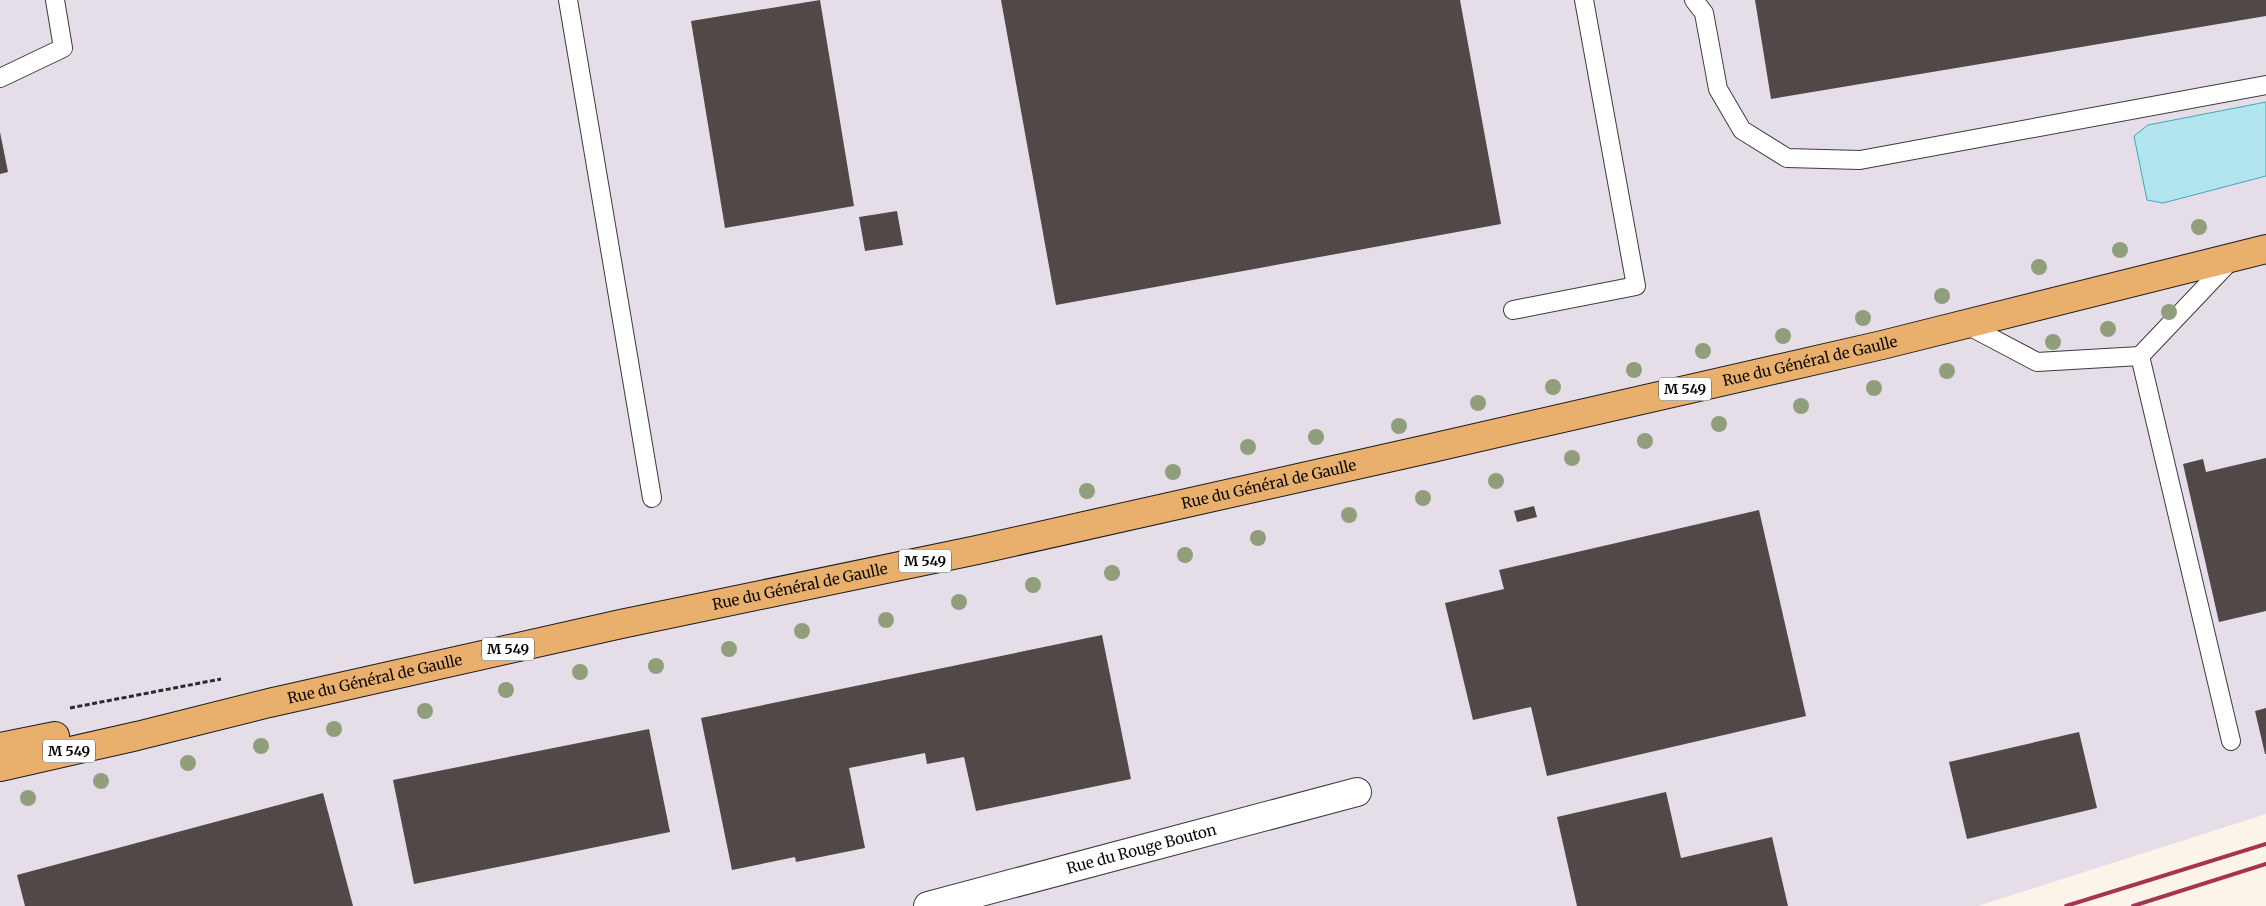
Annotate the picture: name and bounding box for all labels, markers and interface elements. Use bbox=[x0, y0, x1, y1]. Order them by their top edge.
street label: Rue du Général de Gaulle bbox=[1721, 331, 1899, 390]
road number: M 549 bbox=[1659, 378, 1711, 400]
street label: Rue du Général de Gaulle bbox=[1180, 455, 1358, 513]
road number: M 549 bbox=[899, 550, 951, 572]
street label: Rue du Général de Gaulle bbox=[710, 559, 889, 614]
road number: M 549 bbox=[482, 638, 534, 661]
street label: Rue du Général de Gaulle bbox=[285, 650, 464, 708]
road number: M 549 bbox=[43, 739, 95, 762]
street label: Rue du Rouge Bouton bbox=[1064, 820, 1219, 878]

